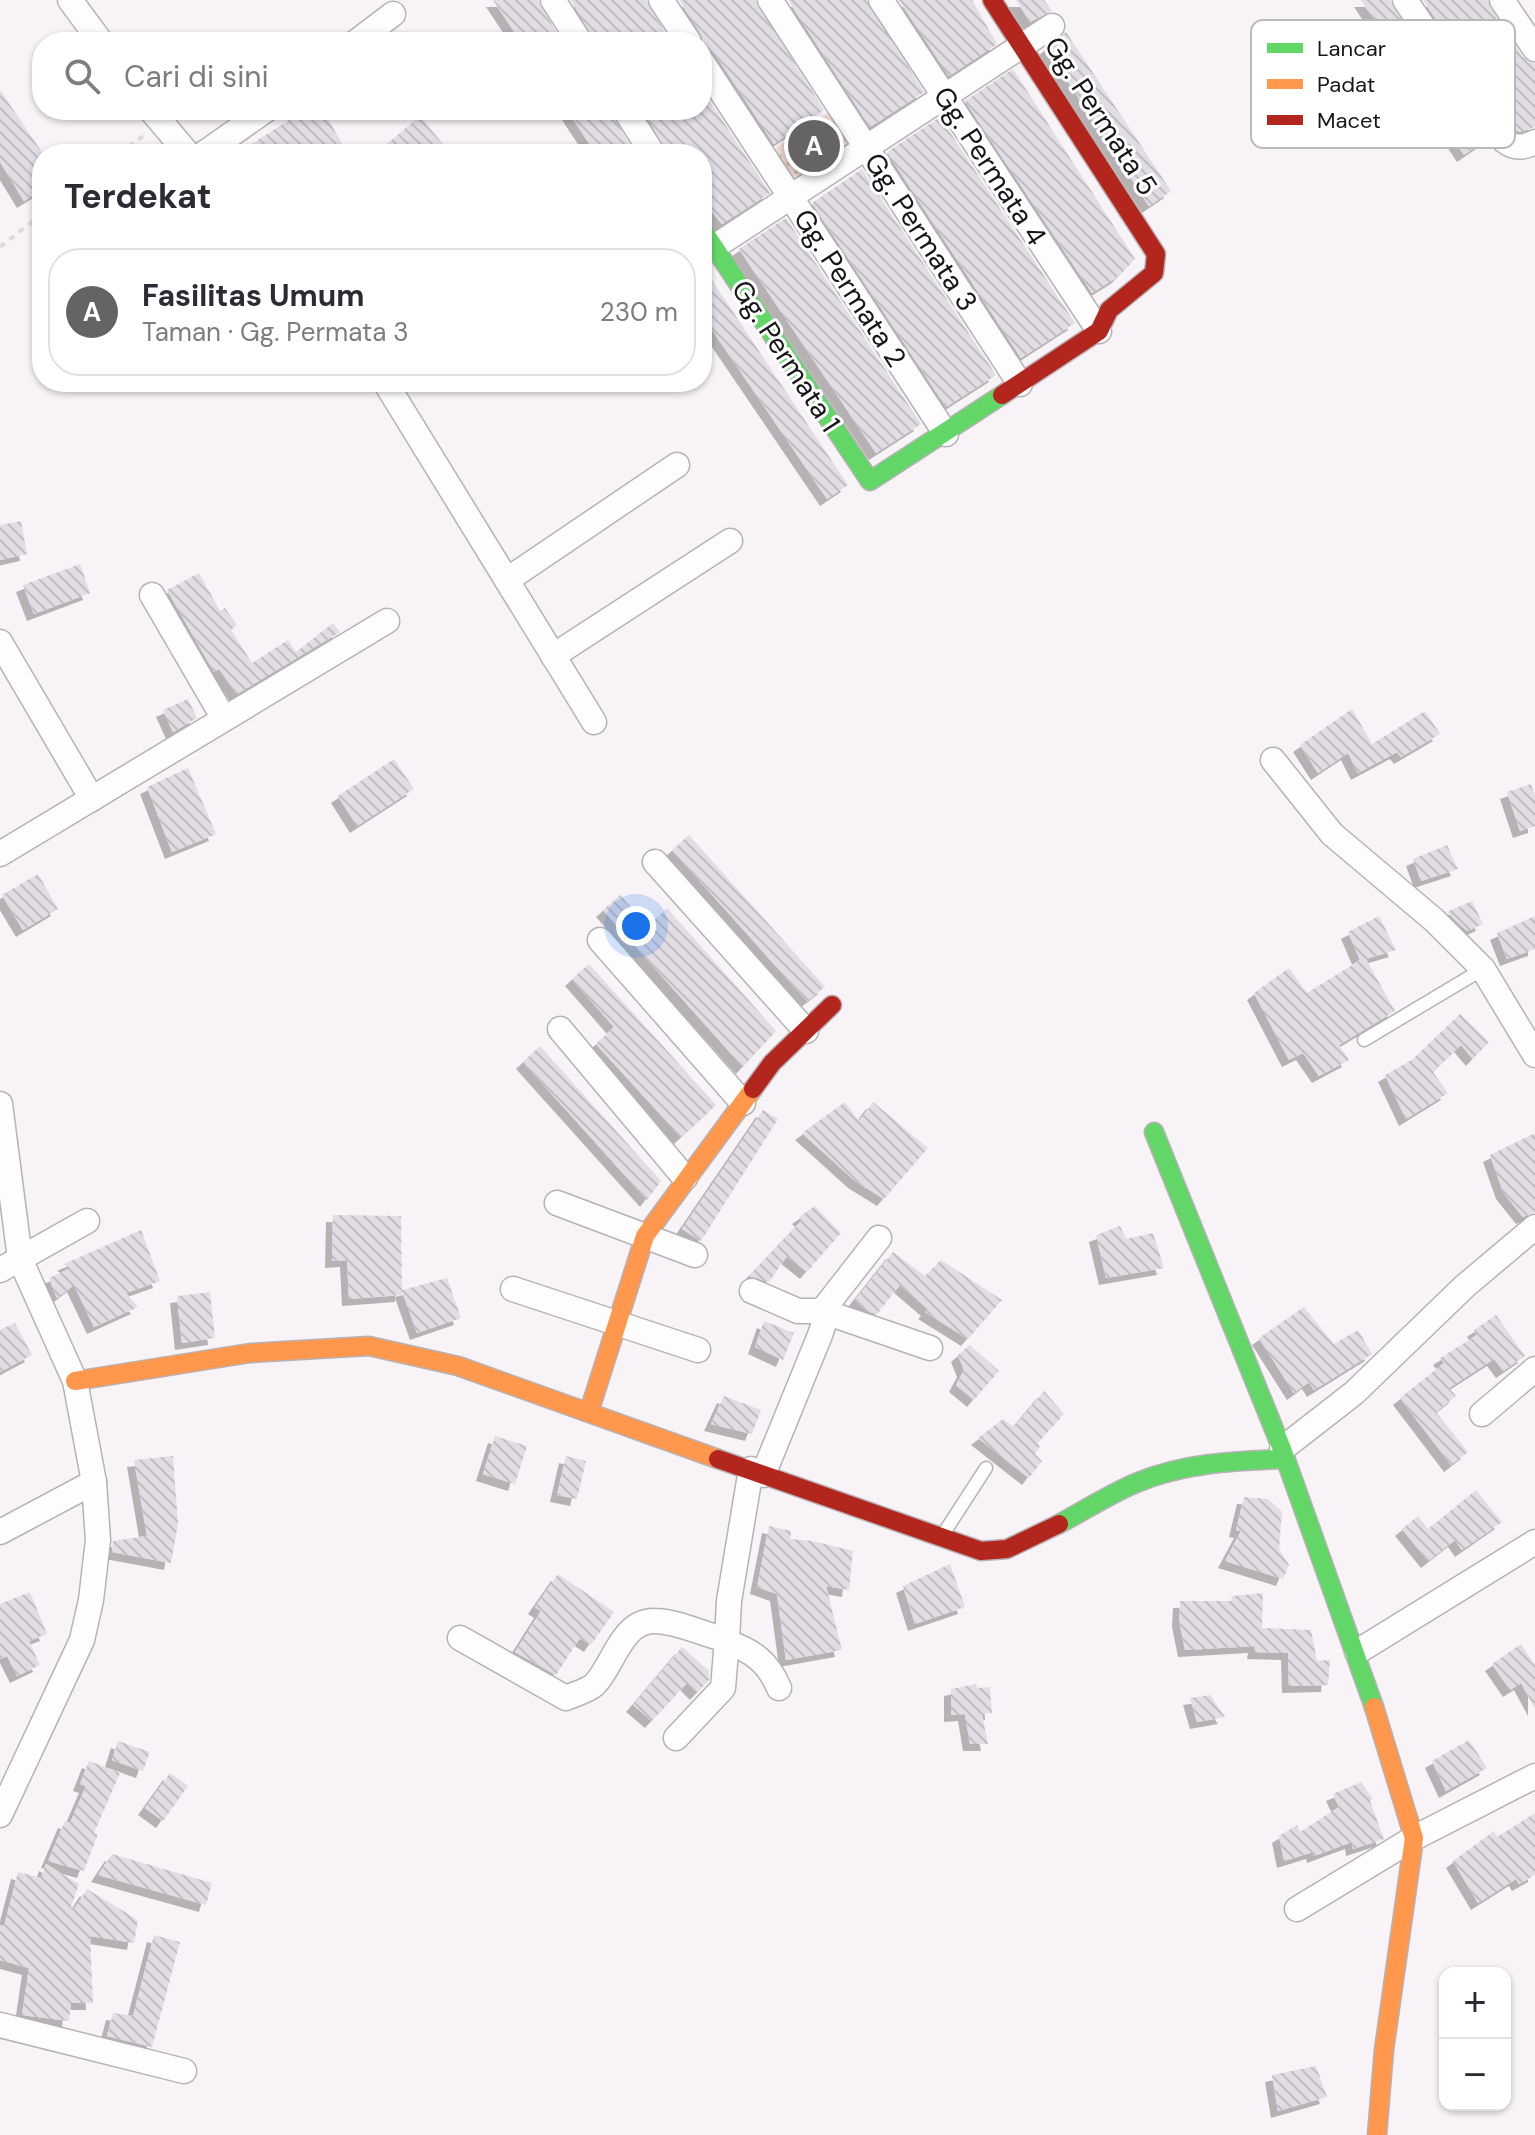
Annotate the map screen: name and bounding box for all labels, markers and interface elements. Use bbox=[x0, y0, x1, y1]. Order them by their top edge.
legend bbox=[1251, 20, 1515, 148]
street label: Gg. Permata 5 bbox=[1036, 30, 1166, 202]
search box bbox=[32, 32, 712, 120]
text: Lancar bbox=[1317, 34, 1386, 63]
icon: search bbox=[60, 54, 104, 98]
text: Cari di sini bbox=[124, 57, 269, 96]
text: Padat bbox=[1317, 70, 1375, 99]
street label: Gg. Permata 4 bbox=[925, 80, 1055, 252]
text: Macet bbox=[1317, 106, 1381, 135]
pin: A bbox=[788, 116, 840, 176]
street label: Gg. Permata 3 bbox=[856, 146, 986, 318]
text: Terdekat bbox=[64, 174, 212, 219]
street label: Gg. Permata 2 bbox=[785, 202, 915, 374]
street label: Gg. Permata 1 bbox=[723, 273, 849, 439]
text: Fasilitas Umum bbox=[142, 276, 364, 315]
text: A bbox=[83, 295, 101, 329]
text: 230 m bbox=[600, 295, 678, 329]
text: Taman · Gg. Permata 3 bbox=[142, 315, 409, 349]
your location bbox=[616, 906, 656, 946]
map controls bbox=[1439, 1967, 1511, 2111]
button: + bbox=[1439, 1967, 1511, 2039]
button: − bbox=[1439, 2039, 1511, 2111]

